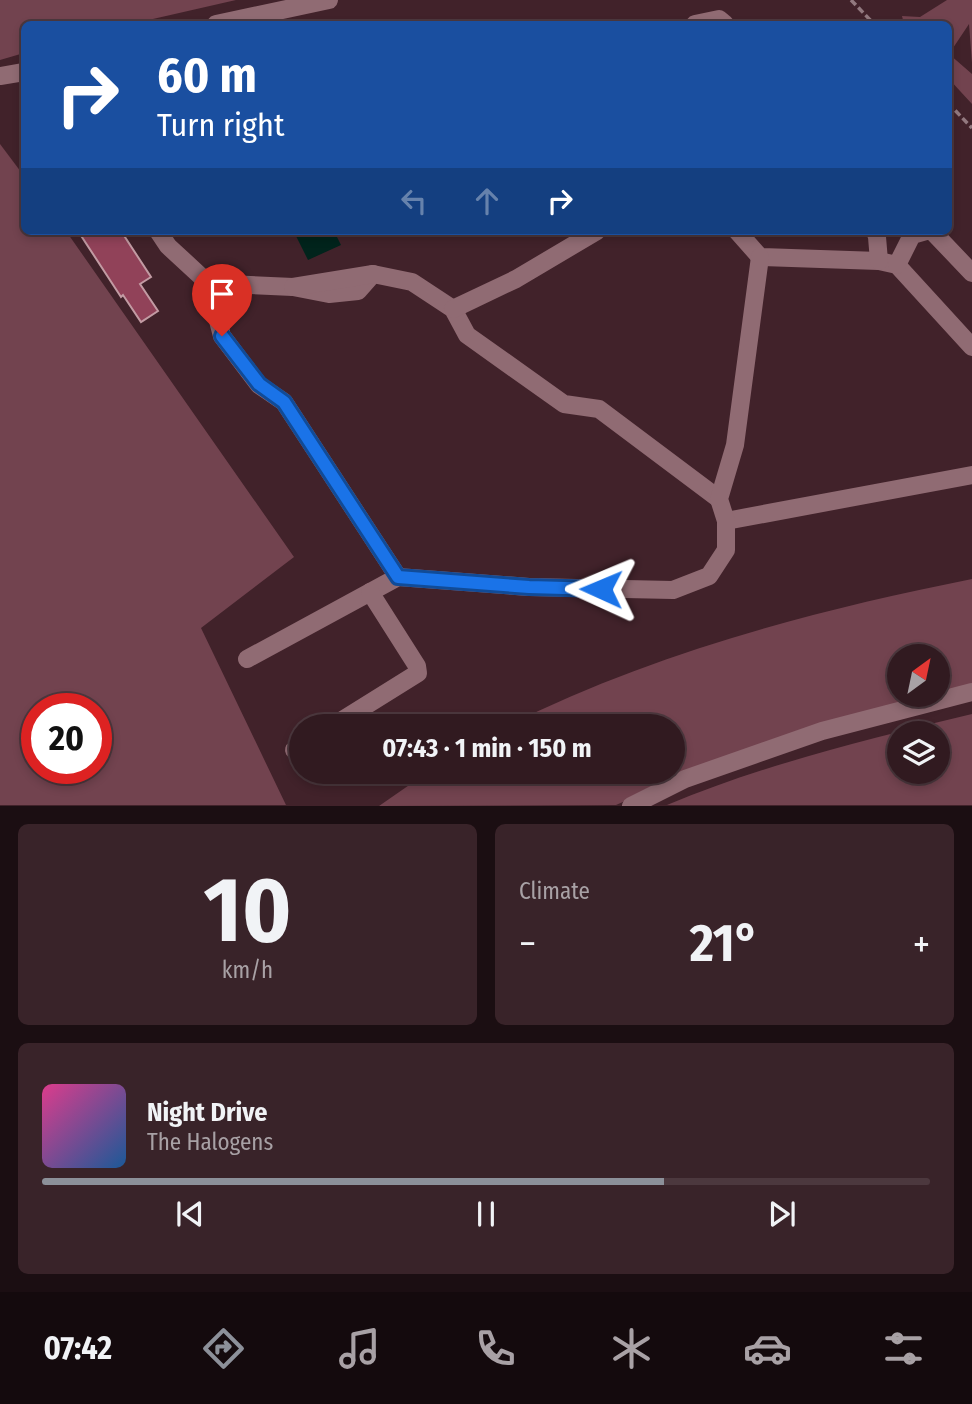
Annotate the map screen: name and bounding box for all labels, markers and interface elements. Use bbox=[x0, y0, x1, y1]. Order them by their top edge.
text: 60 m bbox=[157, 46, 257, 105]
icon: right bbox=[42, 49, 133, 140]
text: Turn right bbox=[157, 106, 284, 144]
icon: left bbox=[395, 182, 433, 220]
icon: ahead bbox=[468, 182, 506, 220]
icon: right bbox=[541, 182, 579, 220]
pin bbox=[192, 264, 252, 336]
icon: arrive bbox=[203, 275, 241, 313]
position arrow bbox=[564, 552, 638, 626]
north arrow bbox=[887, 644, 950, 707]
map controls bbox=[887, 644, 950, 784]
speed limit sign: 20 bbox=[21, 693, 112, 784]
button: layers bbox=[887, 721, 950, 784]
text: 07:43 · 1 min · 150 m bbox=[382, 733, 592, 764]
text: 10 bbox=[203, 856, 292, 965]
text: Climate bbox=[519, 877, 590, 905]
text: 21° bbox=[690, 912, 759, 975]
text: − bbox=[519, 921, 536, 967]
text: + bbox=[913, 921, 930, 967]
text: km/h bbox=[222, 956, 273, 984]
text: Night Drive bbox=[147, 1097, 267, 1128]
text: The Halogens bbox=[147, 1128, 273, 1156]
icon: previous bbox=[171, 1195, 209, 1233]
icon: pause bbox=[467, 1195, 505, 1233]
icon: next bbox=[763, 1195, 801, 1233]
icon: directions bbox=[199, 1324, 248, 1373]
icon: music bbox=[335, 1324, 384, 1373]
icon: phone bbox=[471, 1324, 520, 1373]
icon: climate bbox=[607, 1324, 656, 1373]
icon: car bbox=[743, 1324, 792, 1373]
icon: filters bbox=[879, 1324, 928, 1373]
text: 07:42 bbox=[44, 1329, 112, 1367]

